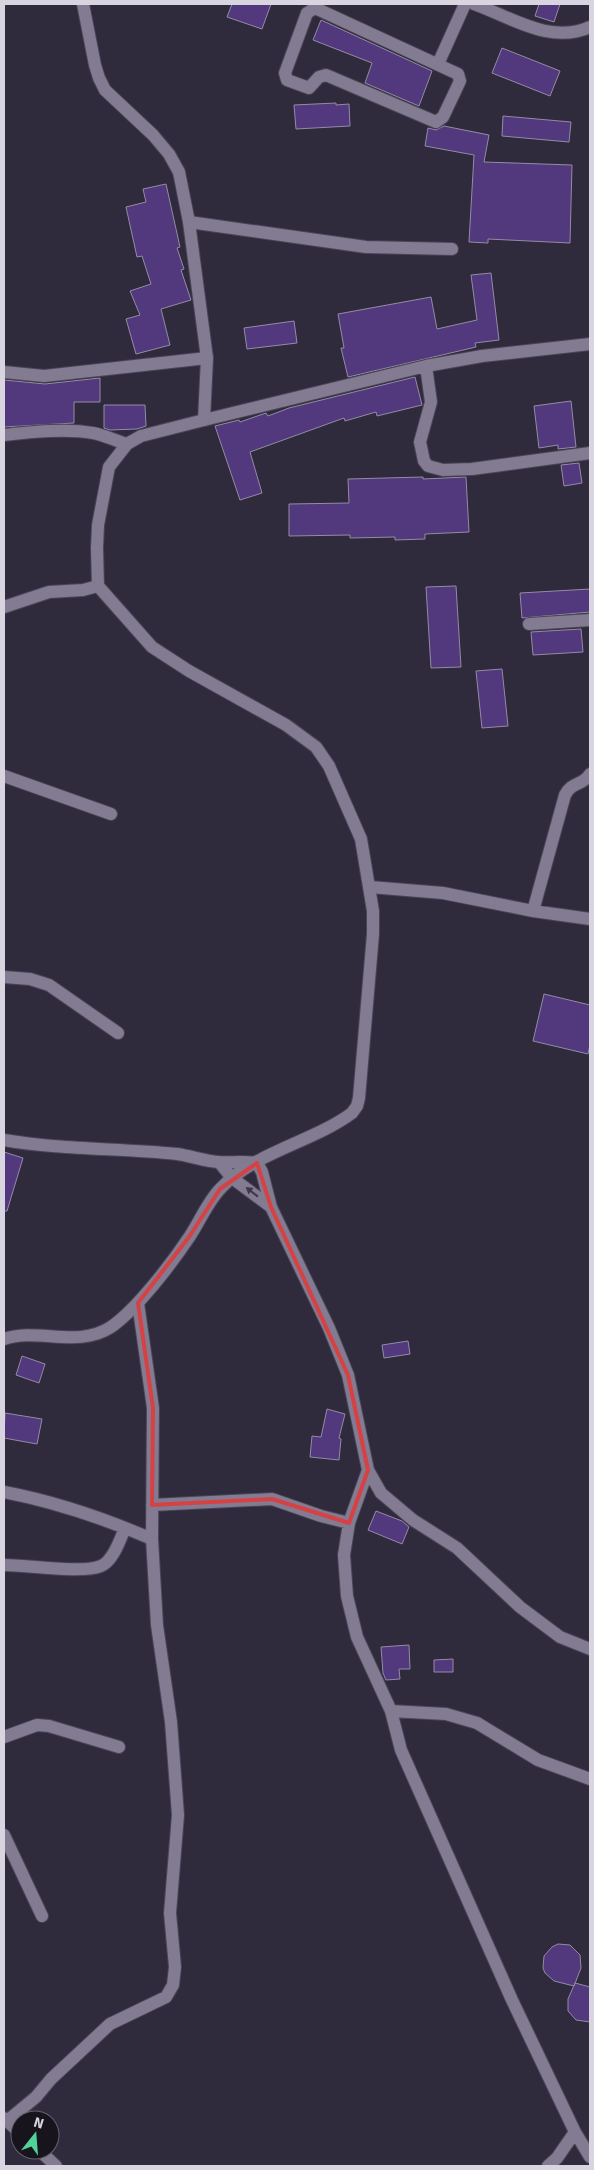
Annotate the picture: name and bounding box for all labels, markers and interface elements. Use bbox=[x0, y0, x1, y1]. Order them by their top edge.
one-way arrow bbox=[246, 1187, 259, 1198]
north arrow bbox=[10, 2110, 60, 2160]
text: N bbox=[32, 2113, 46, 2133]

